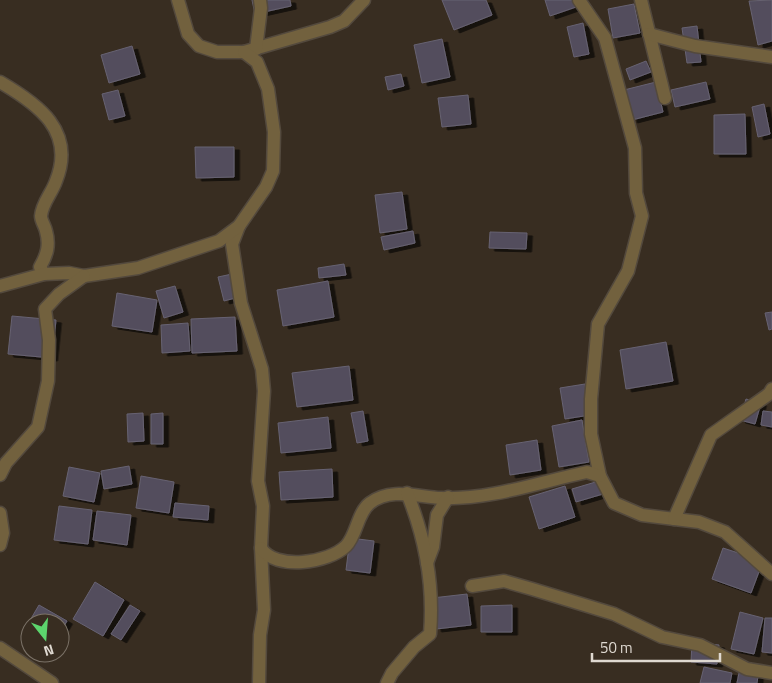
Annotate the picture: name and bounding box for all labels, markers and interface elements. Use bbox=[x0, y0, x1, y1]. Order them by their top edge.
north arrow bbox=[20, 613, 70, 663]
scale bar bbox=[592, 630, 720, 662]
text: 50 m bbox=[600, 636, 633, 659]
text: N bbox=[41, 639, 57, 662]

